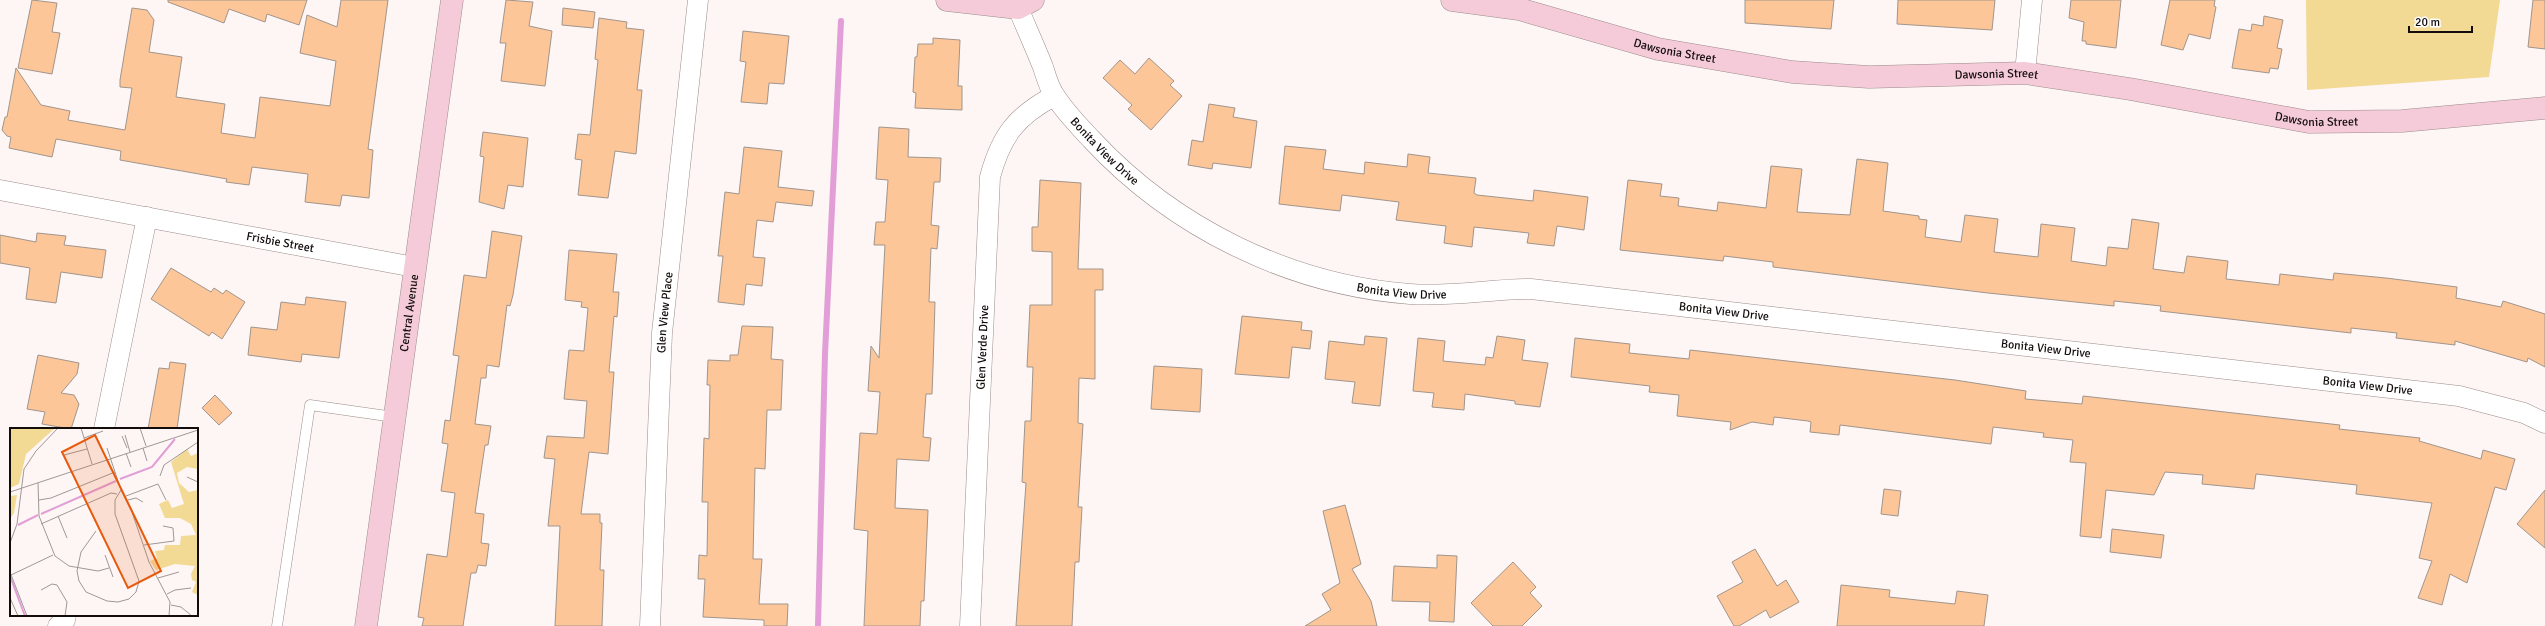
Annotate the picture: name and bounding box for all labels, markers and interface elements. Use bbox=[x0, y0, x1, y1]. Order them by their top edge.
scale bar bbox=[2409, 8, 2472, 34]
text: 20 m bbox=[2415, 15, 2440, 30]
street label: Dawsonia Street bbox=[1632, 35, 1717, 66]
street label: Dawsonia Street bbox=[1955, 65, 2039, 82]
street label: Dawsonia Street bbox=[2274, 108, 2358, 130]
street label: Bonita View Drive bbox=[1067, 114, 1142, 188]
street label: Frisbie Street bbox=[245, 228, 315, 256]
street label: Glen View Place bbox=[654, 271, 676, 353]
street label: Central Avenue bbox=[396, 273, 422, 353]
street label: Bonita View Drive bbox=[1355, 279, 1447, 302]
street label: Bonita View Drive bbox=[1678, 299, 1770, 324]
street label: Glen Verde Drive bbox=[973, 305, 992, 390]
street label: Bonita View Drive bbox=[2000, 336, 2092, 361]
street label: Bonita View Drive bbox=[2322, 373, 2413, 398]
inset map bbox=[10, 428, 198, 616]

